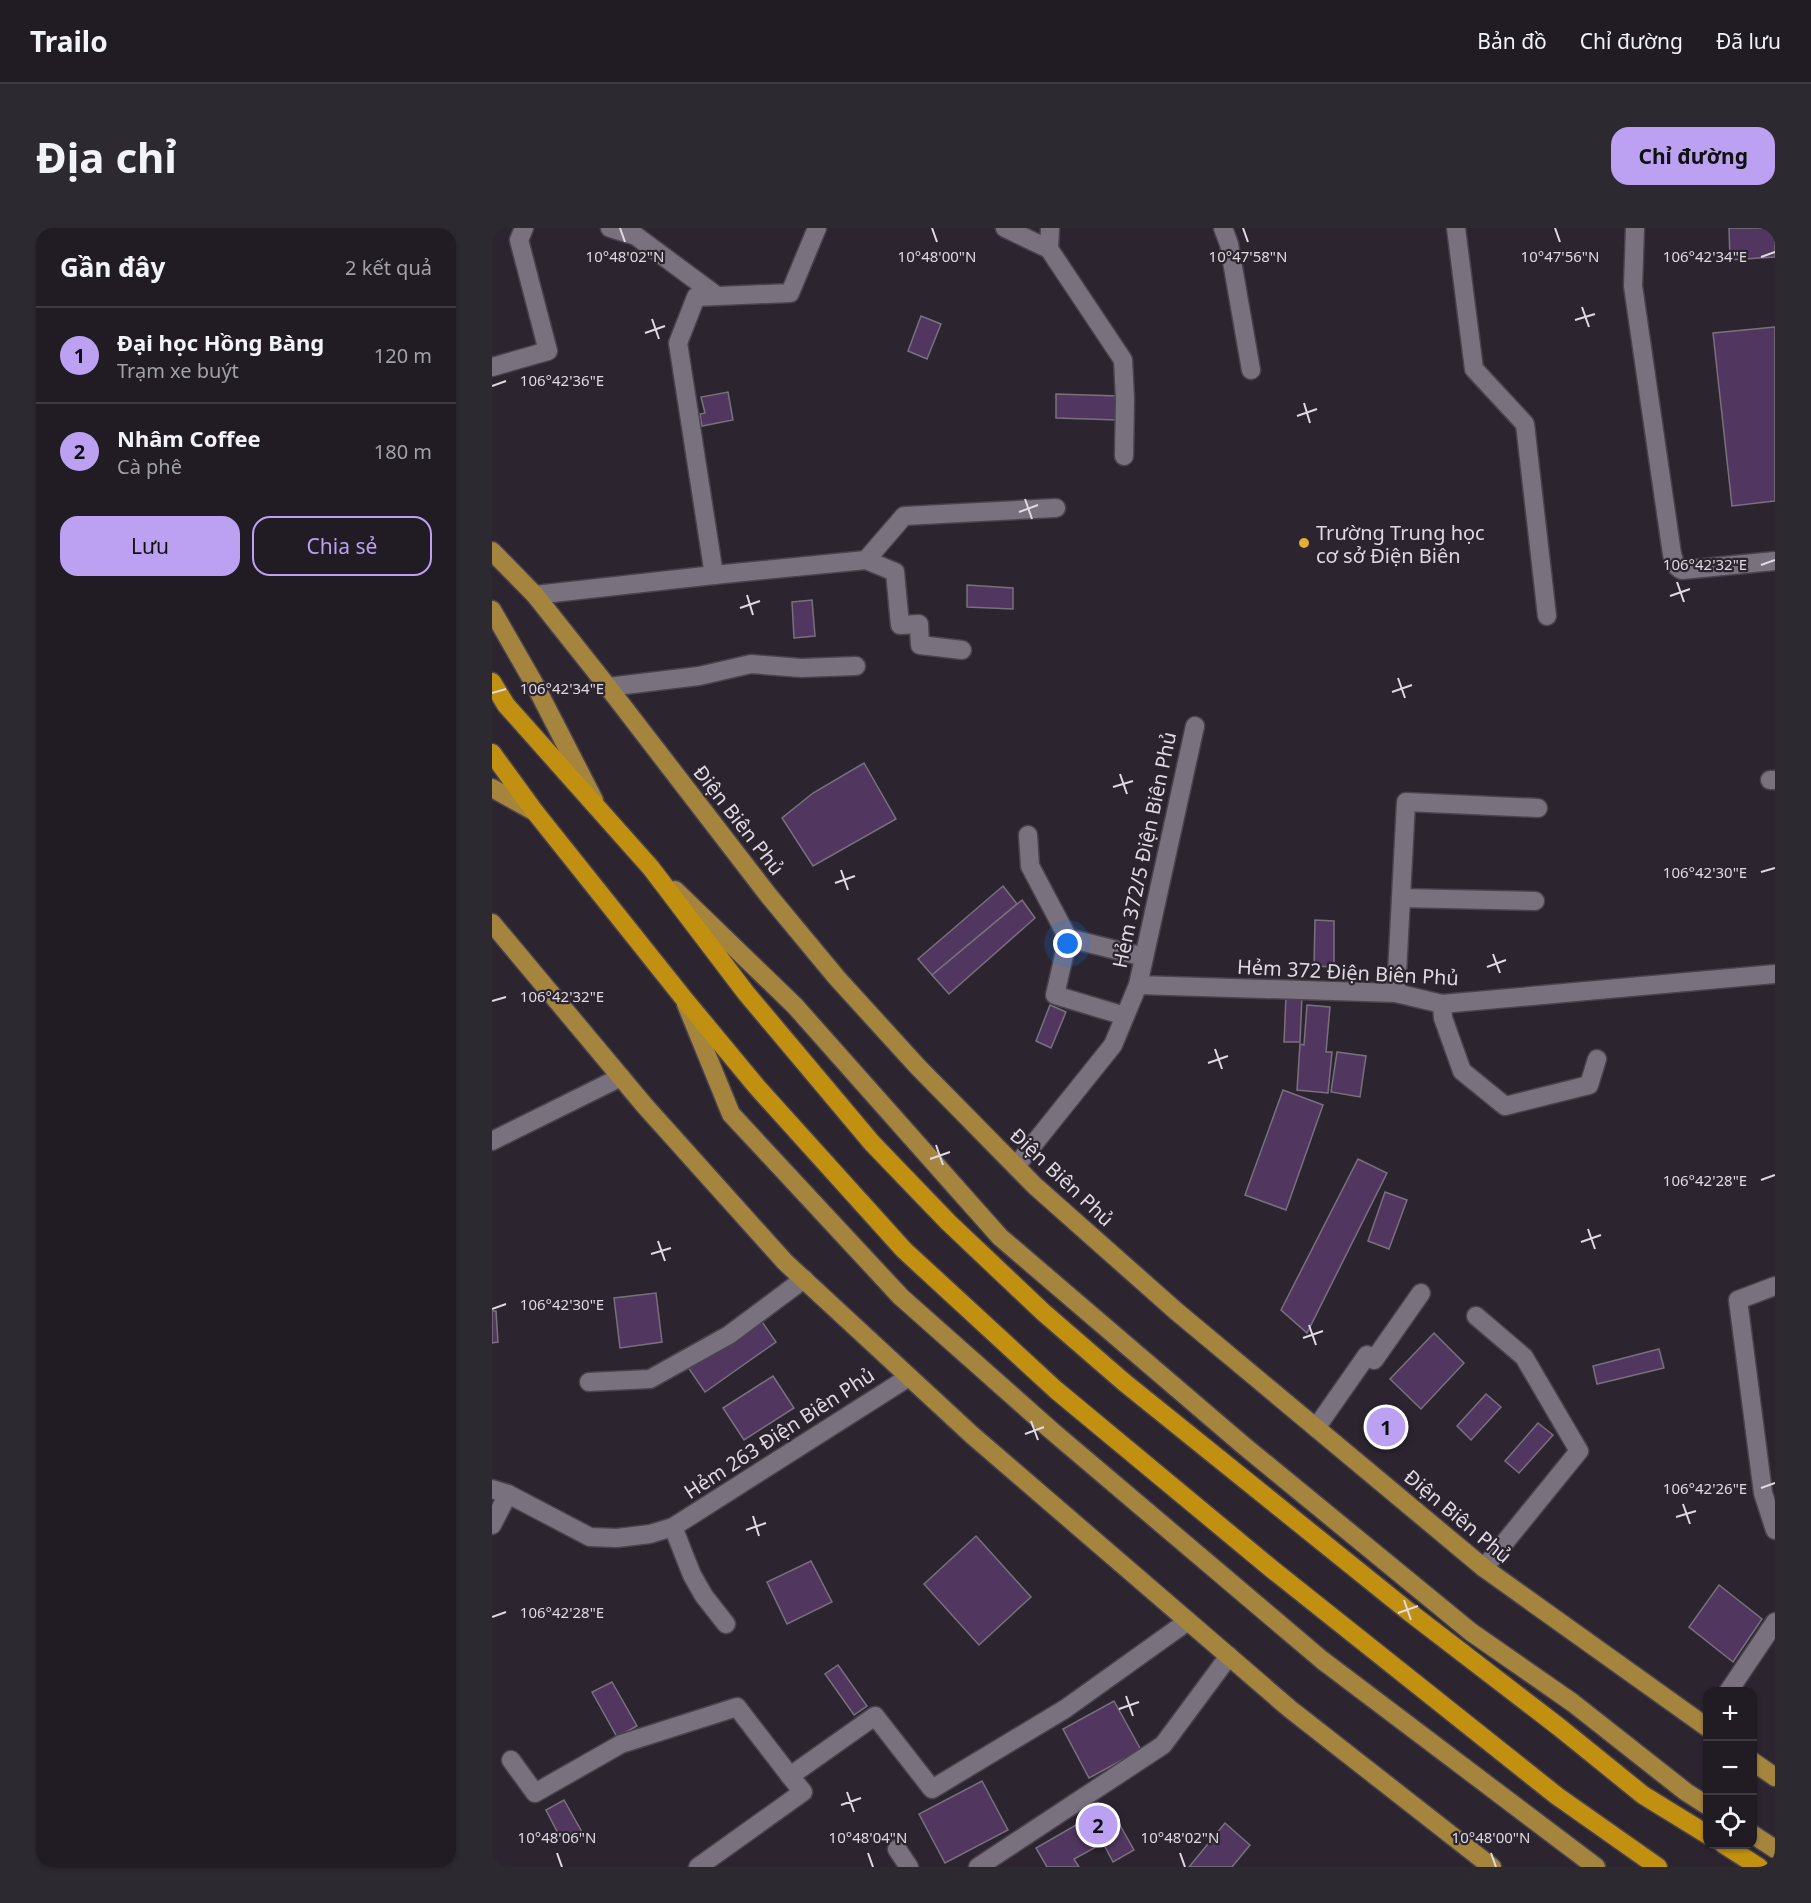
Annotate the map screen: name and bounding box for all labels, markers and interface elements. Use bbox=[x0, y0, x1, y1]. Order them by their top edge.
text: Trailo bbox=[30, 22, 108, 60]
text: Bản đồ bbox=[1477, 27, 1547, 55]
text: Chỉ đường bbox=[1580, 27, 1683, 55]
text: Đã lưu bbox=[1716, 27, 1781, 55]
button: Chỉ đường bbox=[1611, 127, 1775, 185]
text: Địa chỉ bbox=[36, 128, 177, 185]
text: 10°48'02"N bbox=[586, 246, 664, 266]
text: 10°48'00"N bbox=[898, 246, 976, 266]
text: 10°47'58"N bbox=[1209, 246, 1287, 266]
text: 10°47'56"N bbox=[1521, 246, 1599, 266]
text: 106°42'34"E bbox=[1663, 246, 1747, 266]
text: Gần đây bbox=[60, 249, 165, 285]
text: 2 kết quả bbox=[345, 254, 432, 281]
text: Đại học Hồng Bàng bbox=[117, 327, 324, 357]
text: 1 bbox=[74, 342, 85, 369]
text: 120 m bbox=[374, 342, 432, 369]
text: Trạm xe buýt bbox=[117, 357, 239, 384]
text: 106°42'36"E bbox=[520, 370, 604, 390]
text: Nhâm Coffee bbox=[117, 423, 261, 453]
text: 2 bbox=[74, 438, 85, 465]
text: 180 m bbox=[374, 438, 432, 465]
text: Cà phê bbox=[117, 453, 182, 480]
button: Lưu bbox=[60, 516, 240, 576]
button: Chia sẻ bbox=[252, 516, 432, 576]
place label: Trường Trung học cơ sở Điện Biên bbox=[1316, 519, 1485, 569]
marker: Trường Trung học cơ sở Điện Biên bbox=[1297, 536, 1311, 550]
text: 106°42'32"E bbox=[1663, 554, 1747, 574]
text: 106°42'34"E bbox=[520, 678, 604, 698]
street label: Hẻm 372/5 Điện Biên Phủ bbox=[1106, 729, 1182, 971]
street label: Điện Biên Phủ bbox=[688, 760, 790, 880]
text: 106°42'30"E bbox=[1663, 862, 1747, 882]
your location bbox=[1053, 929, 1082, 958]
street label: Hẻm 372 Điện Biên Phủ bbox=[1236, 953, 1460, 991]
text: 106°42'32"E bbox=[520, 986, 604, 1006]
street label: Điện Biên Phủ bbox=[1004, 1122, 1120, 1232]
text: 106°42'28"E bbox=[1663, 1170, 1747, 1190]
text: 106°42'30"E bbox=[520, 1294, 604, 1314]
street label: Hẻm 263 Điện Biên Phủ bbox=[679, 1361, 879, 1505]
pin: 1 bbox=[1366, 1404, 1406, 1450]
street label: Điện Biên Phủ bbox=[1399, 1463, 1517, 1569]
text: 106°42'26"E bbox=[1663, 1478, 1747, 1498]
text: 106°42'28"E bbox=[520, 1602, 604, 1622]
map controls bbox=[1703, 1687, 1757, 1849]
button: + bbox=[1703, 1687, 1757, 1741]
button: − bbox=[1703, 1741, 1757, 1795]
button: locate bbox=[1703, 1795, 1757, 1849]
pin: 2 bbox=[1078, 1802, 1118, 1848]
text: 10°48'06"N bbox=[518, 1827, 596, 1847]
text: 10°48'04"N bbox=[829, 1827, 907, 1847]
text: 10°48'02"N bbox=[1141, 1827, 1219, 1847]
text: 10°48'00"N bbox=[1452, 1827, 1530, 1847]

